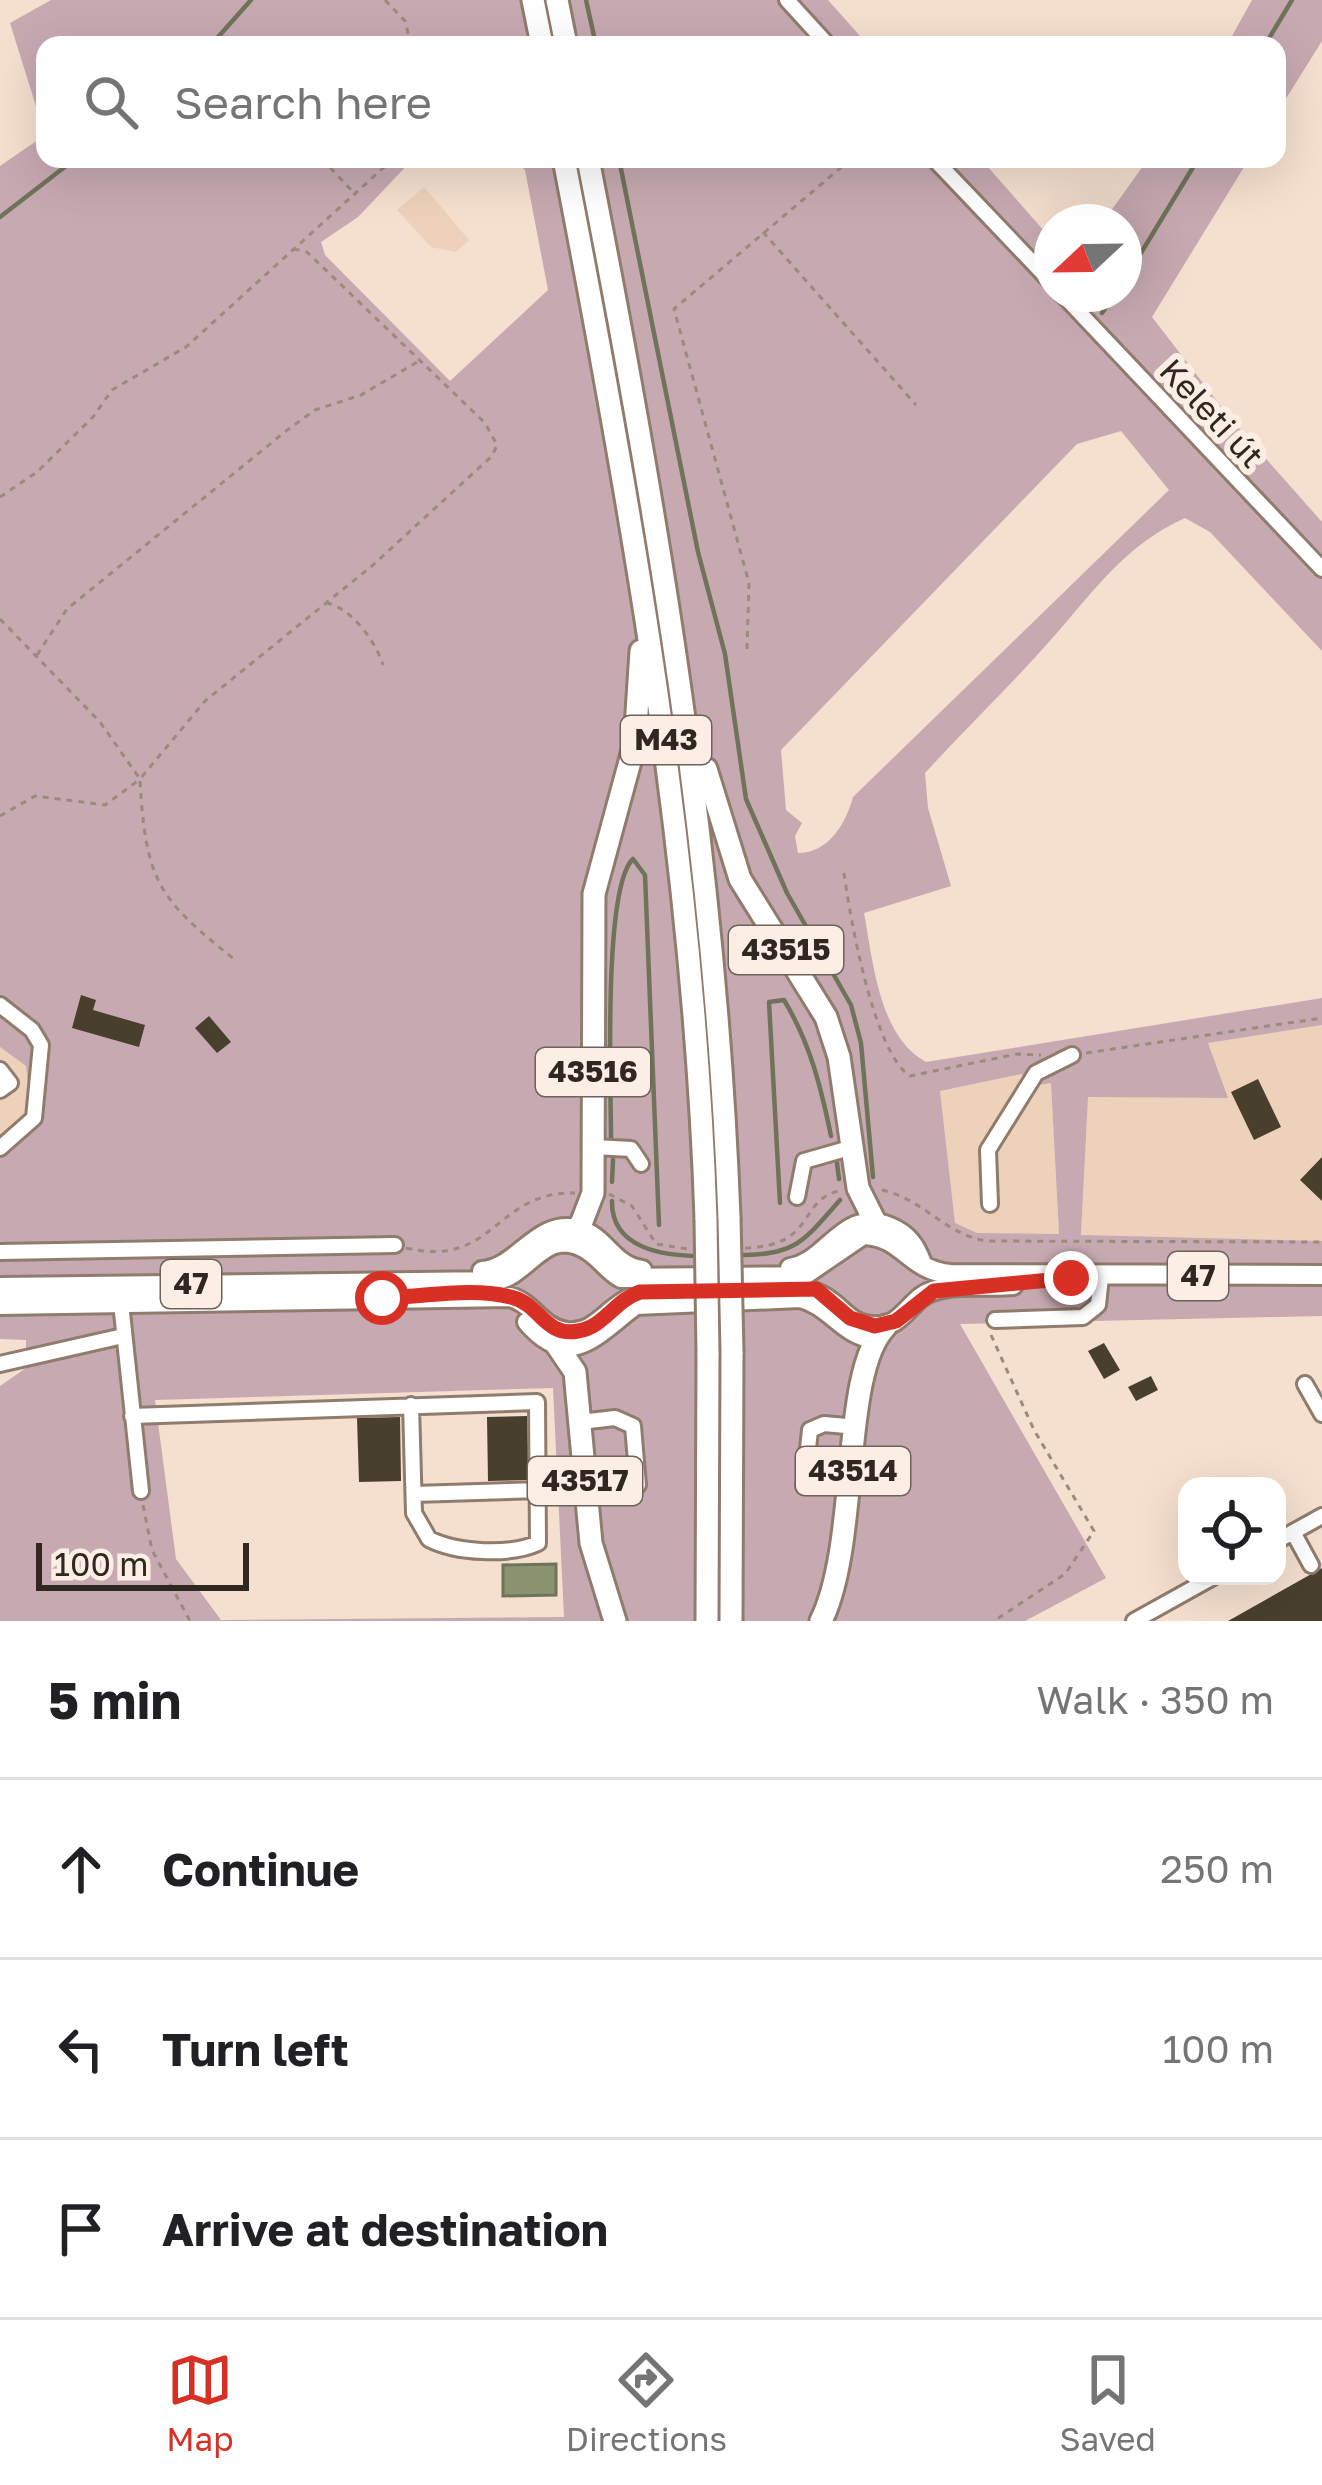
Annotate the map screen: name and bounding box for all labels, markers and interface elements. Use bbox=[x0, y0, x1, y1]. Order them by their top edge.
search box bbox=[36, 36, 1286, 168]
icon: search bbox=[78, 69, 144, 135]
text: Search here bbox=[174, 75, 432, 129]
north arrow bbox=[1034, 204, 1142, 312]
street label: Keleti út bbox=[1152, 350, 1272, 475]
road number: M43 bbox=[621, 716, 711, 764]
road number: 43515 bbox=[729, 926, 843, 974]
road number: 43516 bbox=[536, 1048, 650, 1096]
route end bbox=[1044, 1251, 1098, 1305]
road number: 47 bbox=[1168, 1252, 1228, 1300]
road number: 47 bbox=[161, 1260, 221, 1308]
route start bbox=[355, 1271, 409, 1325]
road number: 43514 bbox=[796, 1447, 910, 1495]
road number: 43517 bbox=[528, 1457, 642, 1505]
map controls bbox=[1178, 1477, 1286, 1585]
button: locate bbox=[1178, 1477, 1286, 1585]
scale bar bbox=[36, 1537, 249, 1590]
text: 100 m bbox=[54, 1544, 148, 1583]
text: 5 min bbox=[48, 1669, 181, 1730]
text: Walk · 350 m bbox=[1036, 1676, 1274, 1723]
icon: ahead bbox=[48, 1836, 114, 1902]
text: Continue bbox=[162, 1842, 359, 1896]
text: 250 m bbox=[1160, 1845, 1274, 1892]
icon: left bbox=[48, 2016, 114, 2082]
text: Turn left bbox=[162, 2022, 349, 2076]
text: 100 m bbox=[1162, 2025, 1274, 2072]
icon: arrive bbox=[48, 2196, 114, 2262]
text: Arrive at destination bbox=[162, 2202, 608, 2256]
tab: Map bbox=[166, 2347, 234, 2458]
tab: Directions bbox=[566, 2347, 727, 2458]
tab: Saved bbox=[1059, 2347, 1156, 2458]

